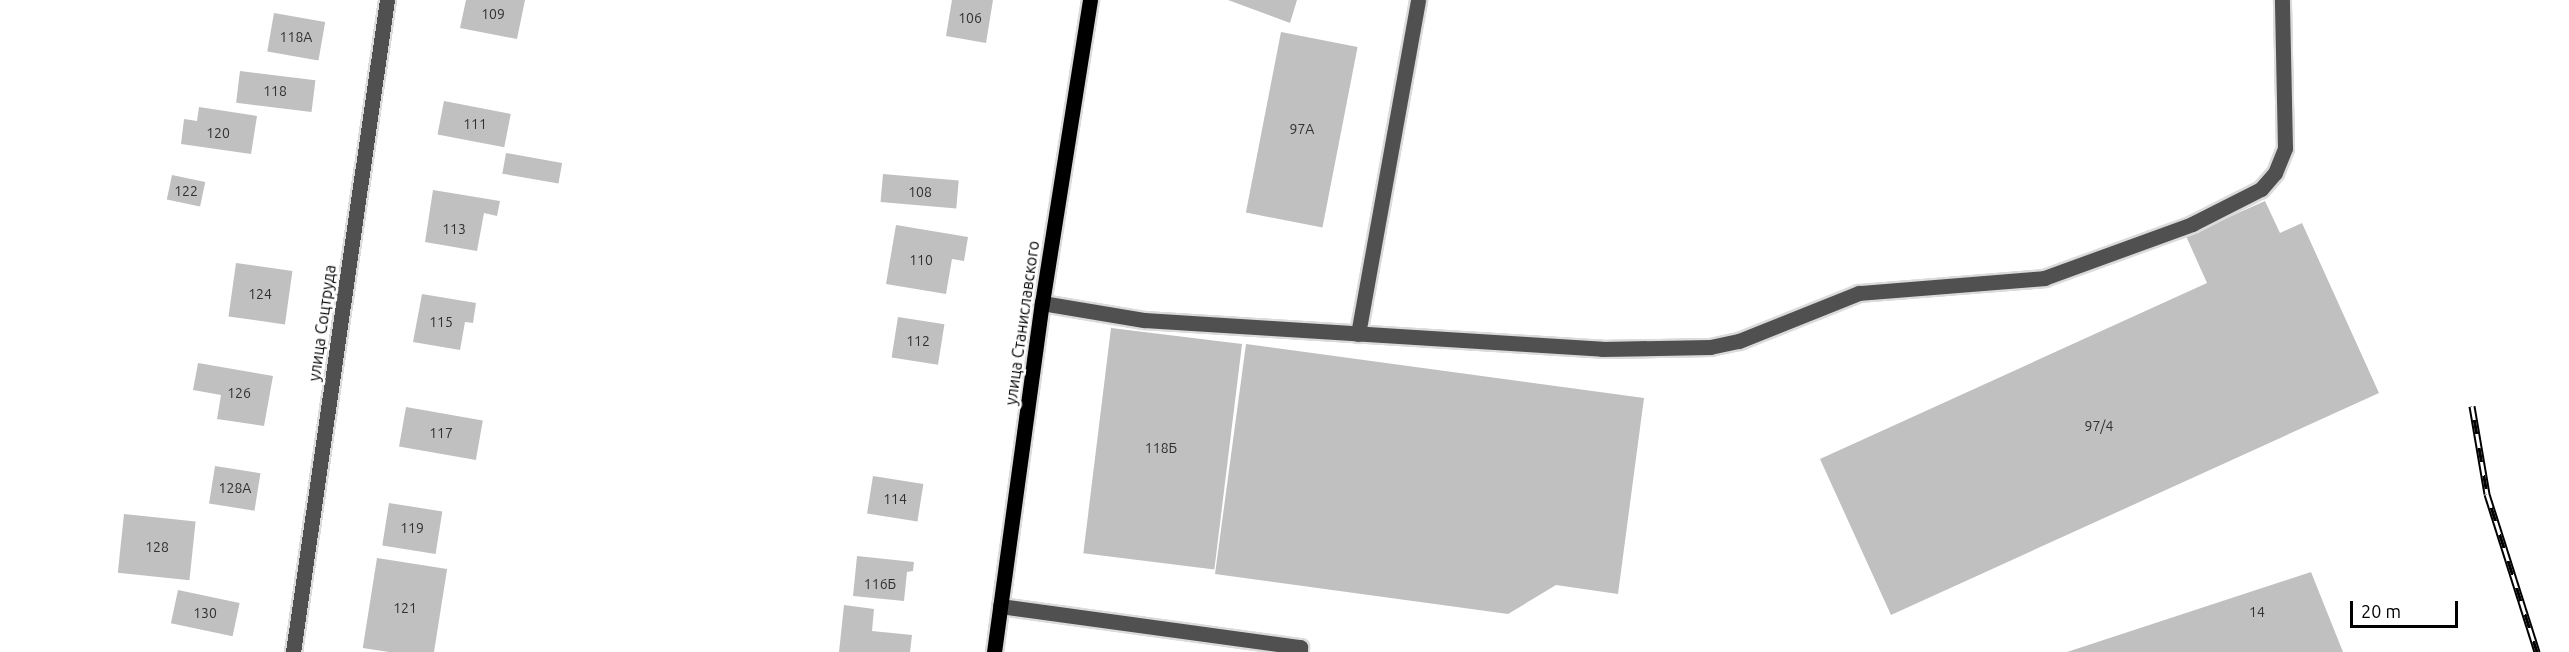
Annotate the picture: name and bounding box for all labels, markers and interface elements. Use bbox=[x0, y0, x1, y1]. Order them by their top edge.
house number: 109 bbox=[481, 6, 505, 22]
house number: 106 bbox=[958, 10, 982, 26]
house number: 118А bbox=[280, 29, 312, 45]
house number: 118 bbox=[263, 83, 287, 99]
house number: 111 bbox=[463, 116, 487, 132]
house number: 97А bbox=[1290, 121, 1314, 137]
house number: 120 bbox=[206, 125, 230, 141]
house number: 122 bbox=[174, 183, 198, 199]
house number: 108 bbox=[908, 184, 932, 200]
house number: 113 bbox=[442, 221, 466, 237]
street label: улица Станиславского bbox=[1001, 240, 1043, 406]
house number: 110 bbox=[909, 252, 933, 268]
street label: улица Соцтруда bbox=[304, 264, 340, 382]
house number: 124 bbox=[248, 286, 272, 302]
house number: 115 bbox=[429, 314, 453, 330]
house number: 112 bbox=[906, 333, 930, 349]
house number: 126 bbox=[227, 385, 251, 401]
house number: 97/4 bbox=[2085, 418, 2113, 434]
house number: 117 bbox=[429, 425, 453, 441]
house number: 118Б bbox=[1145, 440, 1177, 456]
house number: 128А bbox=[219, 480, 251, 496]
house number: 114 bbox=[883, 491, 907, 507]
house number: 119 bbox=[400, 520, 424, 536]
house number: 128 bbox=[145, 539, 169, 555]
house number: 116Б bbox=[864, 576, 896, 592]
scale bar bbox=[2353, 589, 2461, 627]
house number: 121 bbox=[393, 600, 417, 616]
text: 20 m bbox=[2361, 601, 2401, 621]
house number: 14 bbox=[2249, 604, 2265, 620]
house number: 130 bbox=[193, 605, 217, 621]

